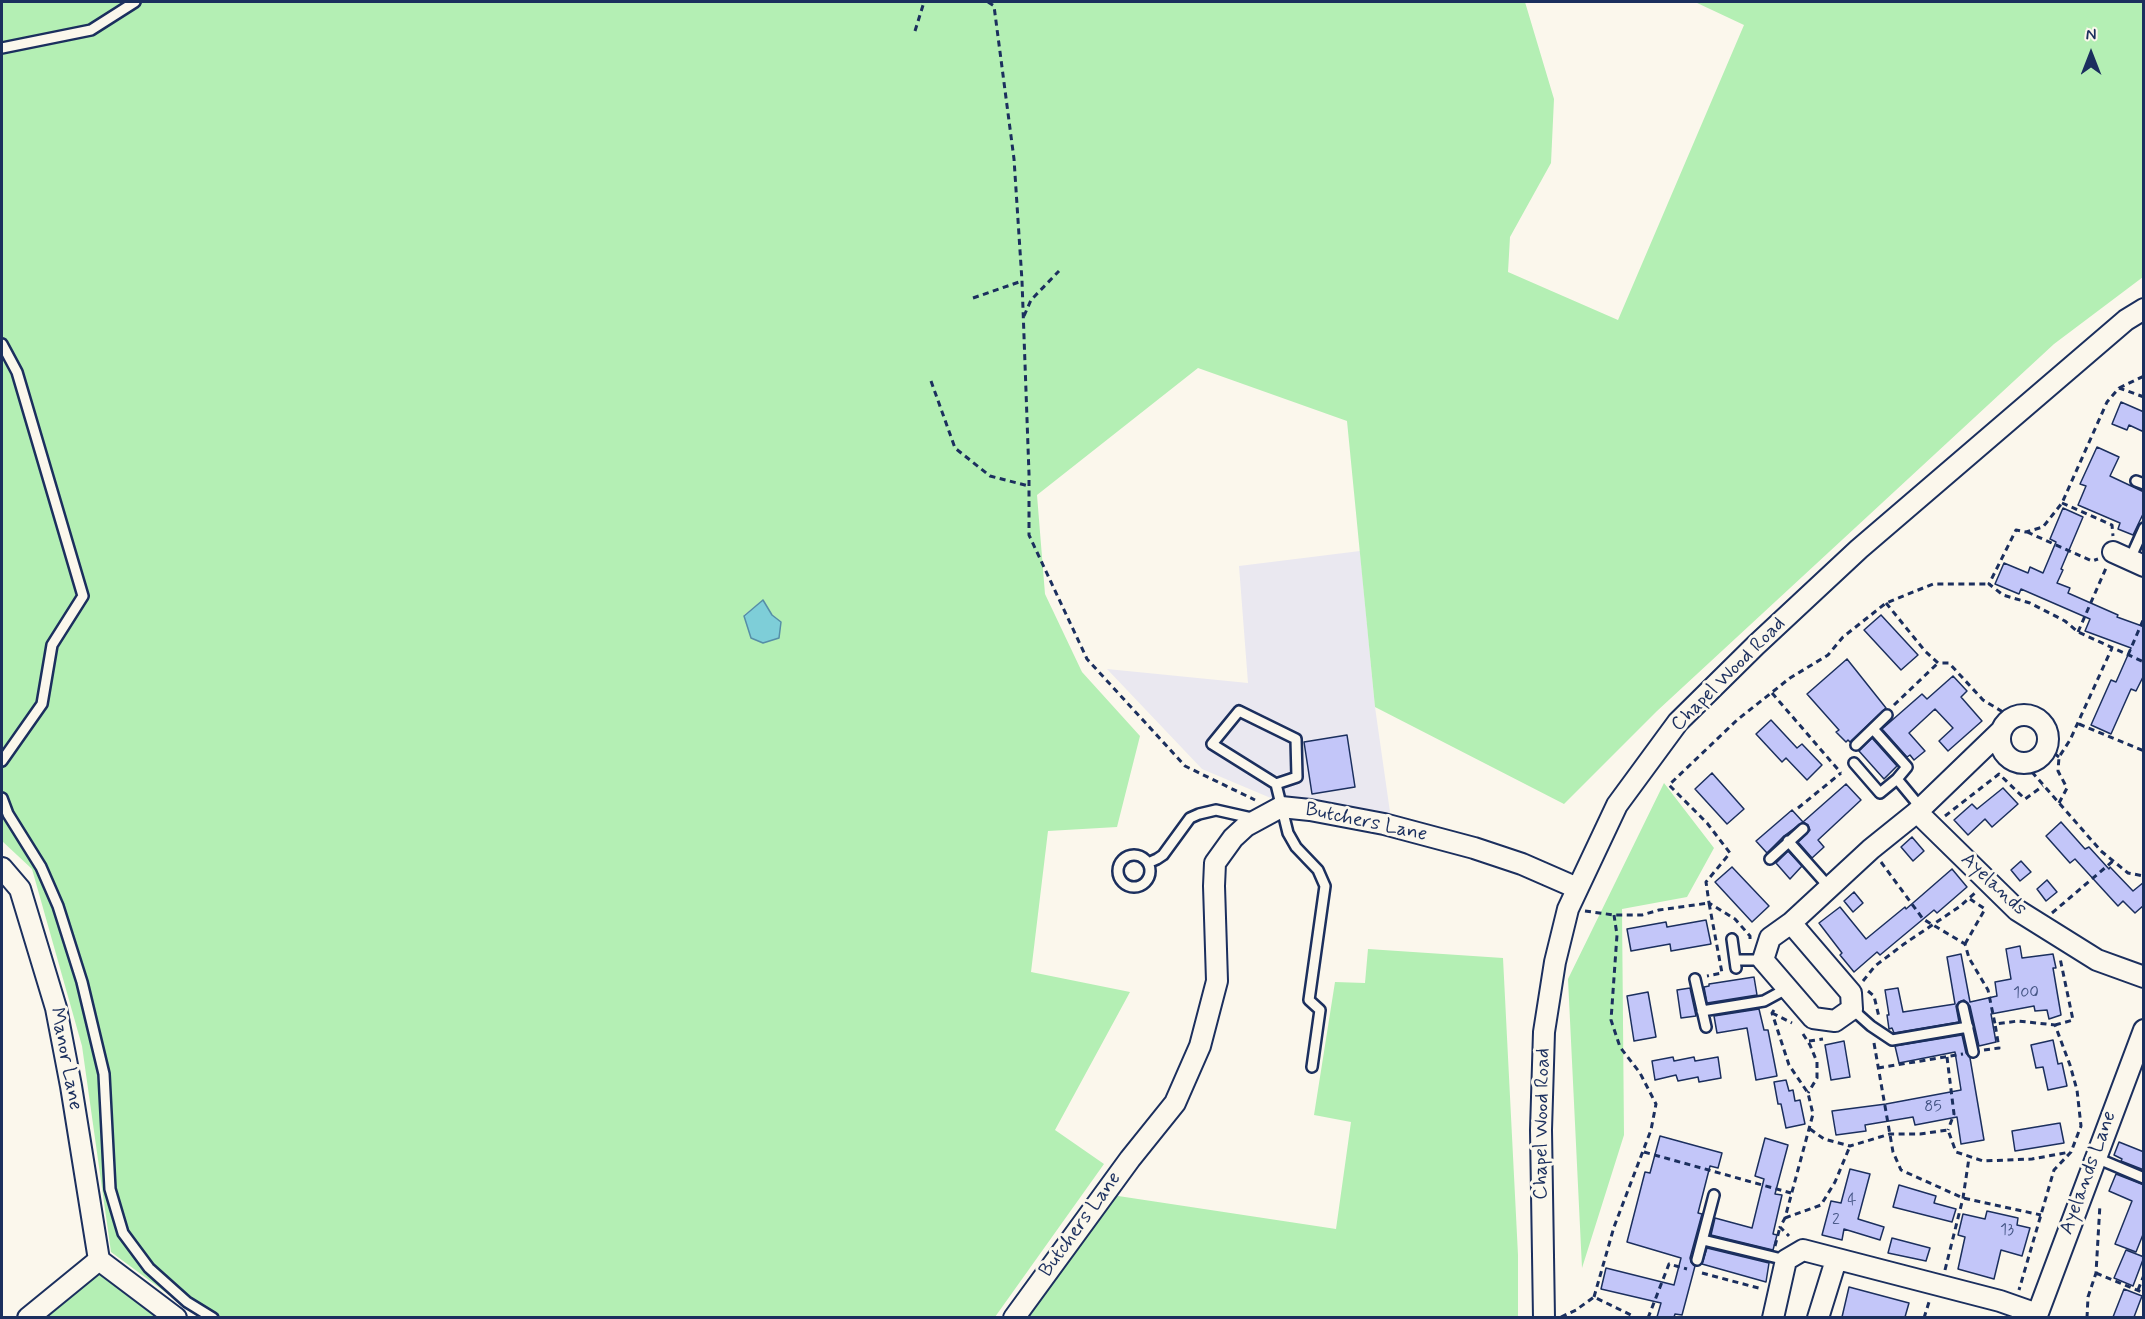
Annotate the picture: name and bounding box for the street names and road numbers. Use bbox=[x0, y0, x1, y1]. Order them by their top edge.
street label: Chapel Wood Road bbox=[1667, 613, 1791, 737]
street label: Butchers Lane bbox=[1303, 798, 1429, 848]
street label: Ayelands bbox=[1955, 848, 2031, 922]
street label: Manor Lane bbox=[43, 1006, 87, 1112]
street label: Chapel Wood Road bbox=[1530, 1048, 1556, 1200]
street label: Ayelands Lane bbox=[2056, 1108, 2122, 1238]
street label: Butchers Lane bbox=[1035, 1168, 1127, 1282]

